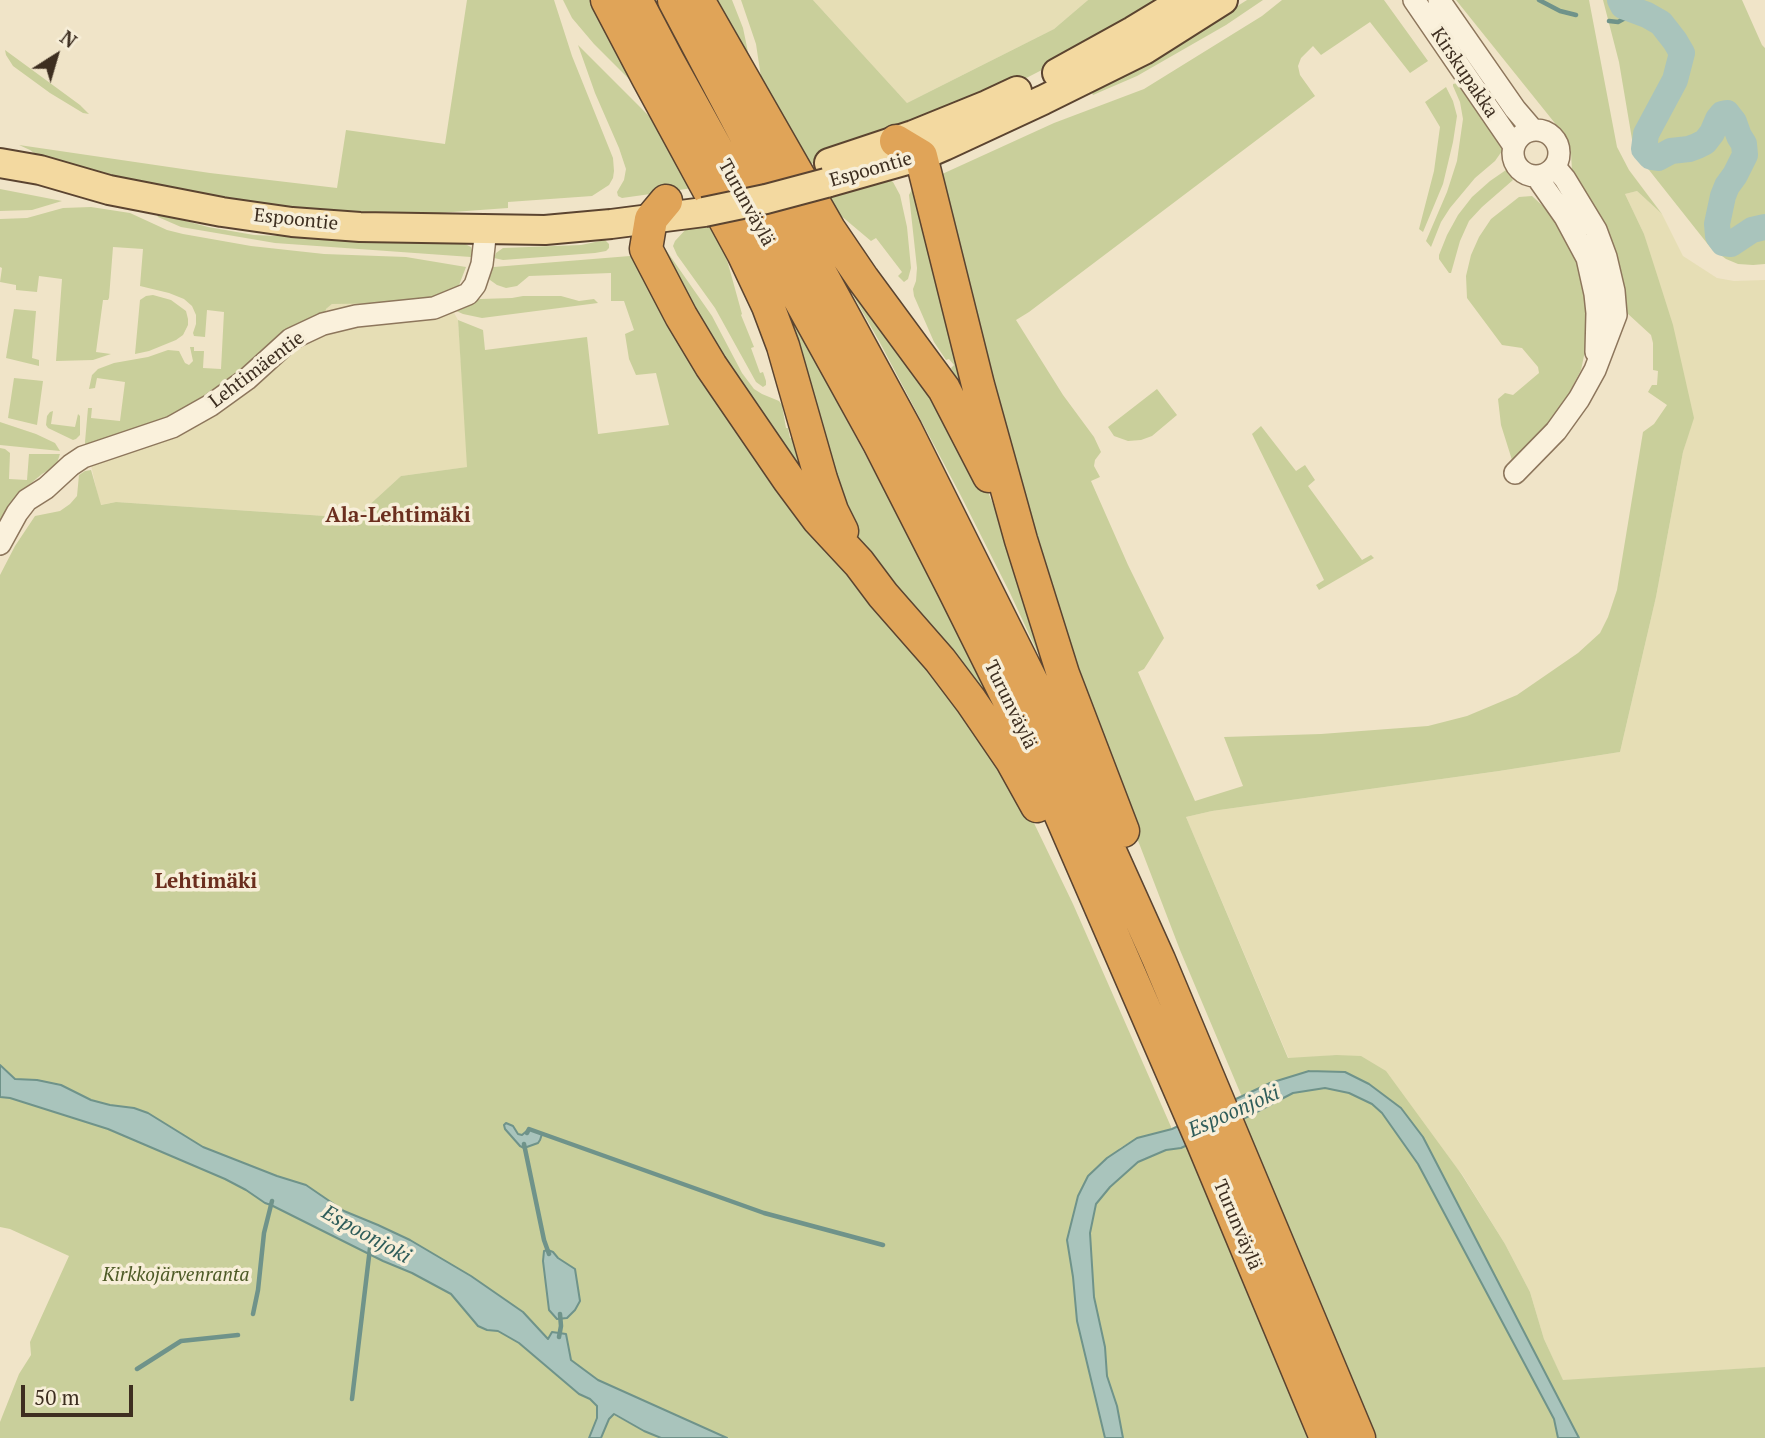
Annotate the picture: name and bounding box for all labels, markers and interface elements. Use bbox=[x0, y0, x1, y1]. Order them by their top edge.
north arrow bbox=[21, 21, 91, 91]
street label: Kirskupakka bbox=[1426, 24, 1502, 122]
text: N bbox=[56, 25, 82, 53]
street label: Espoontie bbox=[827, 147, 915, 193]
street label: Turunväylä bbox=[713, 156, 779, 250]
street label: Espoontie bbox=[253, 204, 339, 236]
street label: Lehtimäentie bbox=[205, 327, 309, 413]
district label: Ala-Lehtimäki bbox=[325, 503, 471, 529]
street label: Turunväylä bbox=[979, 657, 1041, 753]
district label: Lehtimäki bbox=[155, 869, 257, 895]
water label: Espoonjoki bbox=[1184, 1081, 1284, 1143]
street label: Turunväylä bbox=[1208, 1176, 1266, 1274]
water label: Espoonjoki bbox=[317, 1200, 415, 1270]
park label: Kirkkojärvenranta bbox=[102, 1265, 250, 1287]
scale bar bbox=[24, 1372, 136, 1416]
text: 50 m bbox=[34, 1383, 80, 1411]

